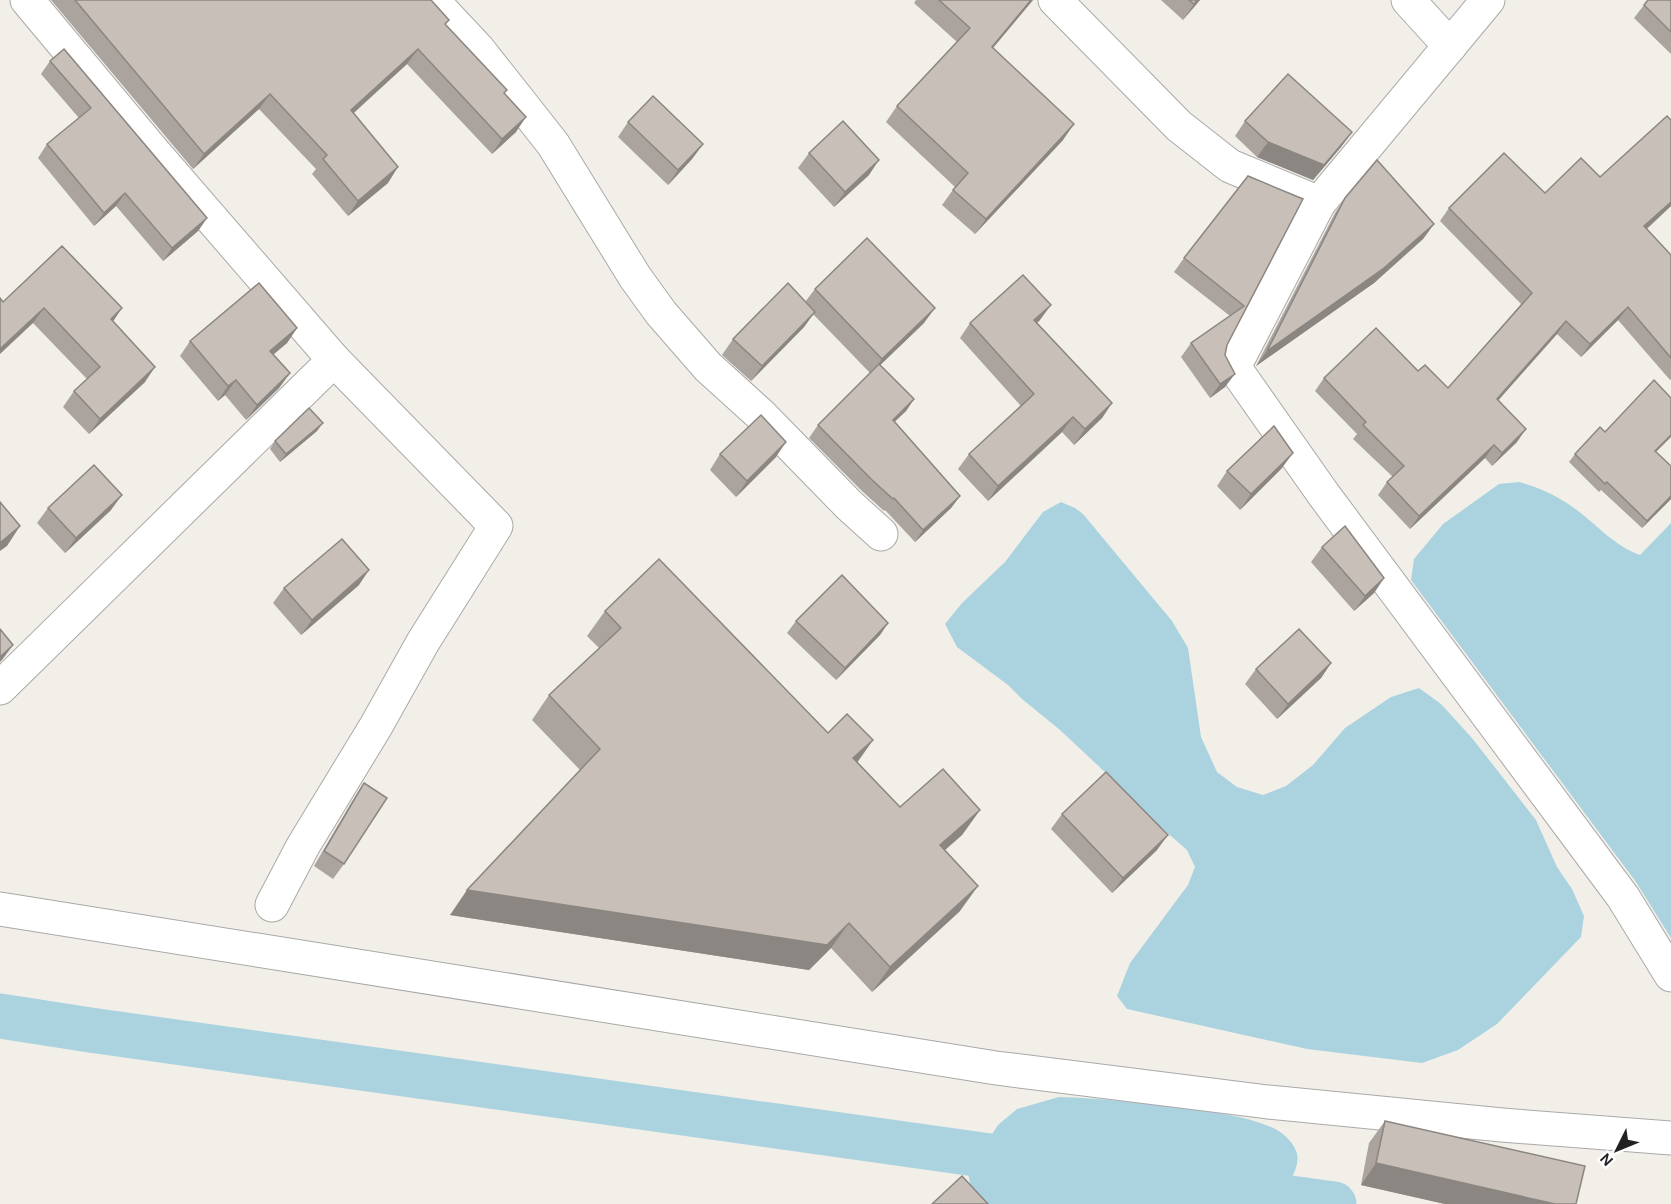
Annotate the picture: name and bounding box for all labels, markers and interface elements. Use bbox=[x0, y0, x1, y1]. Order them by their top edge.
north arrow bbox=[1587, 1120, 1647, 1180]
text: N bbox=[1596, 1149, 1617, 1171]

